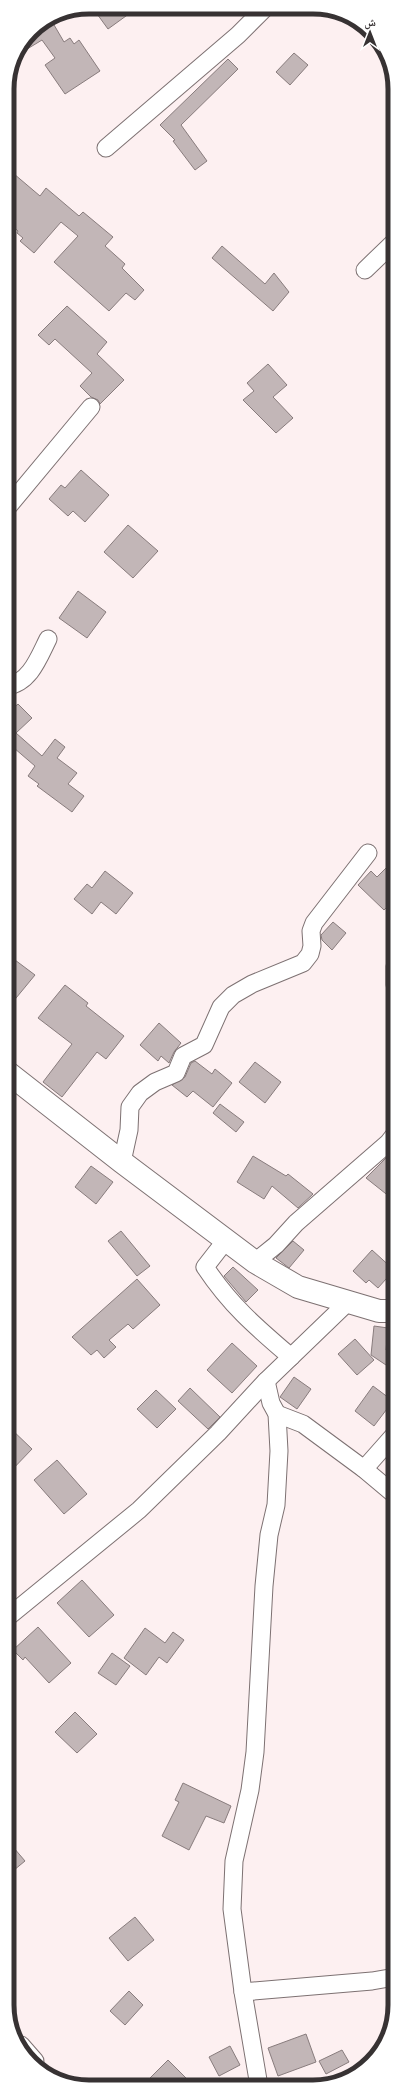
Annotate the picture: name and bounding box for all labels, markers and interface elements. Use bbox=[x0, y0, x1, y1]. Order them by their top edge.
north arrow bbox=[350, 12, 390, 52]
text: ش bbox=[364, 15, 376, 30]

